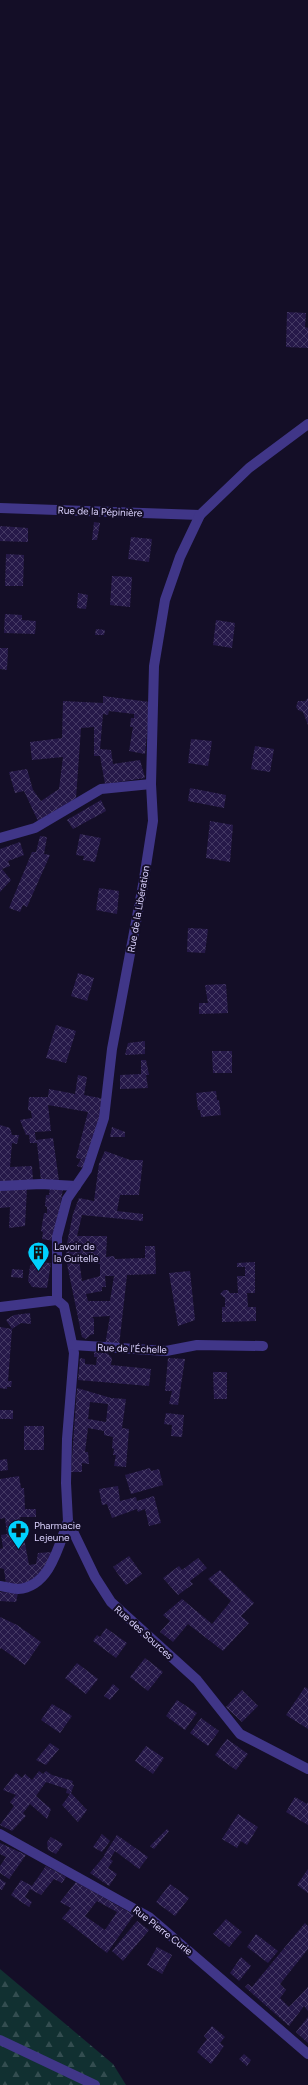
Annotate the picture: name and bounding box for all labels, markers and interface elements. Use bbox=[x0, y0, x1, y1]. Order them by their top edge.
street label: Rue de la Pépinière bbox=[57, 504, 143, 519]
street label: Rue de la Libération bbox=[124, 864, 153, 954]
building icon: Lavoir de la Guitelle bbox=[26, 1239, 52, 1272]
place label: Lavoir de la Guitelle bbox=[54, 1240, 99, 1265]
street label: Rue de l'Échelle bbox=[97, 1341, 168, 1356]
pharmacy icon: Pharmacie Lejeune bbox=[5, 1518, 31, 1551]
place label: Pharmacie Lejeune bbox=[34, 1519, 81, 1544]
street label: Rue des Sources bbox=[112, 1603, 176, 1662]
street label: Rue Pierre Curie bbox=[130, 1903, 195, 1958]

